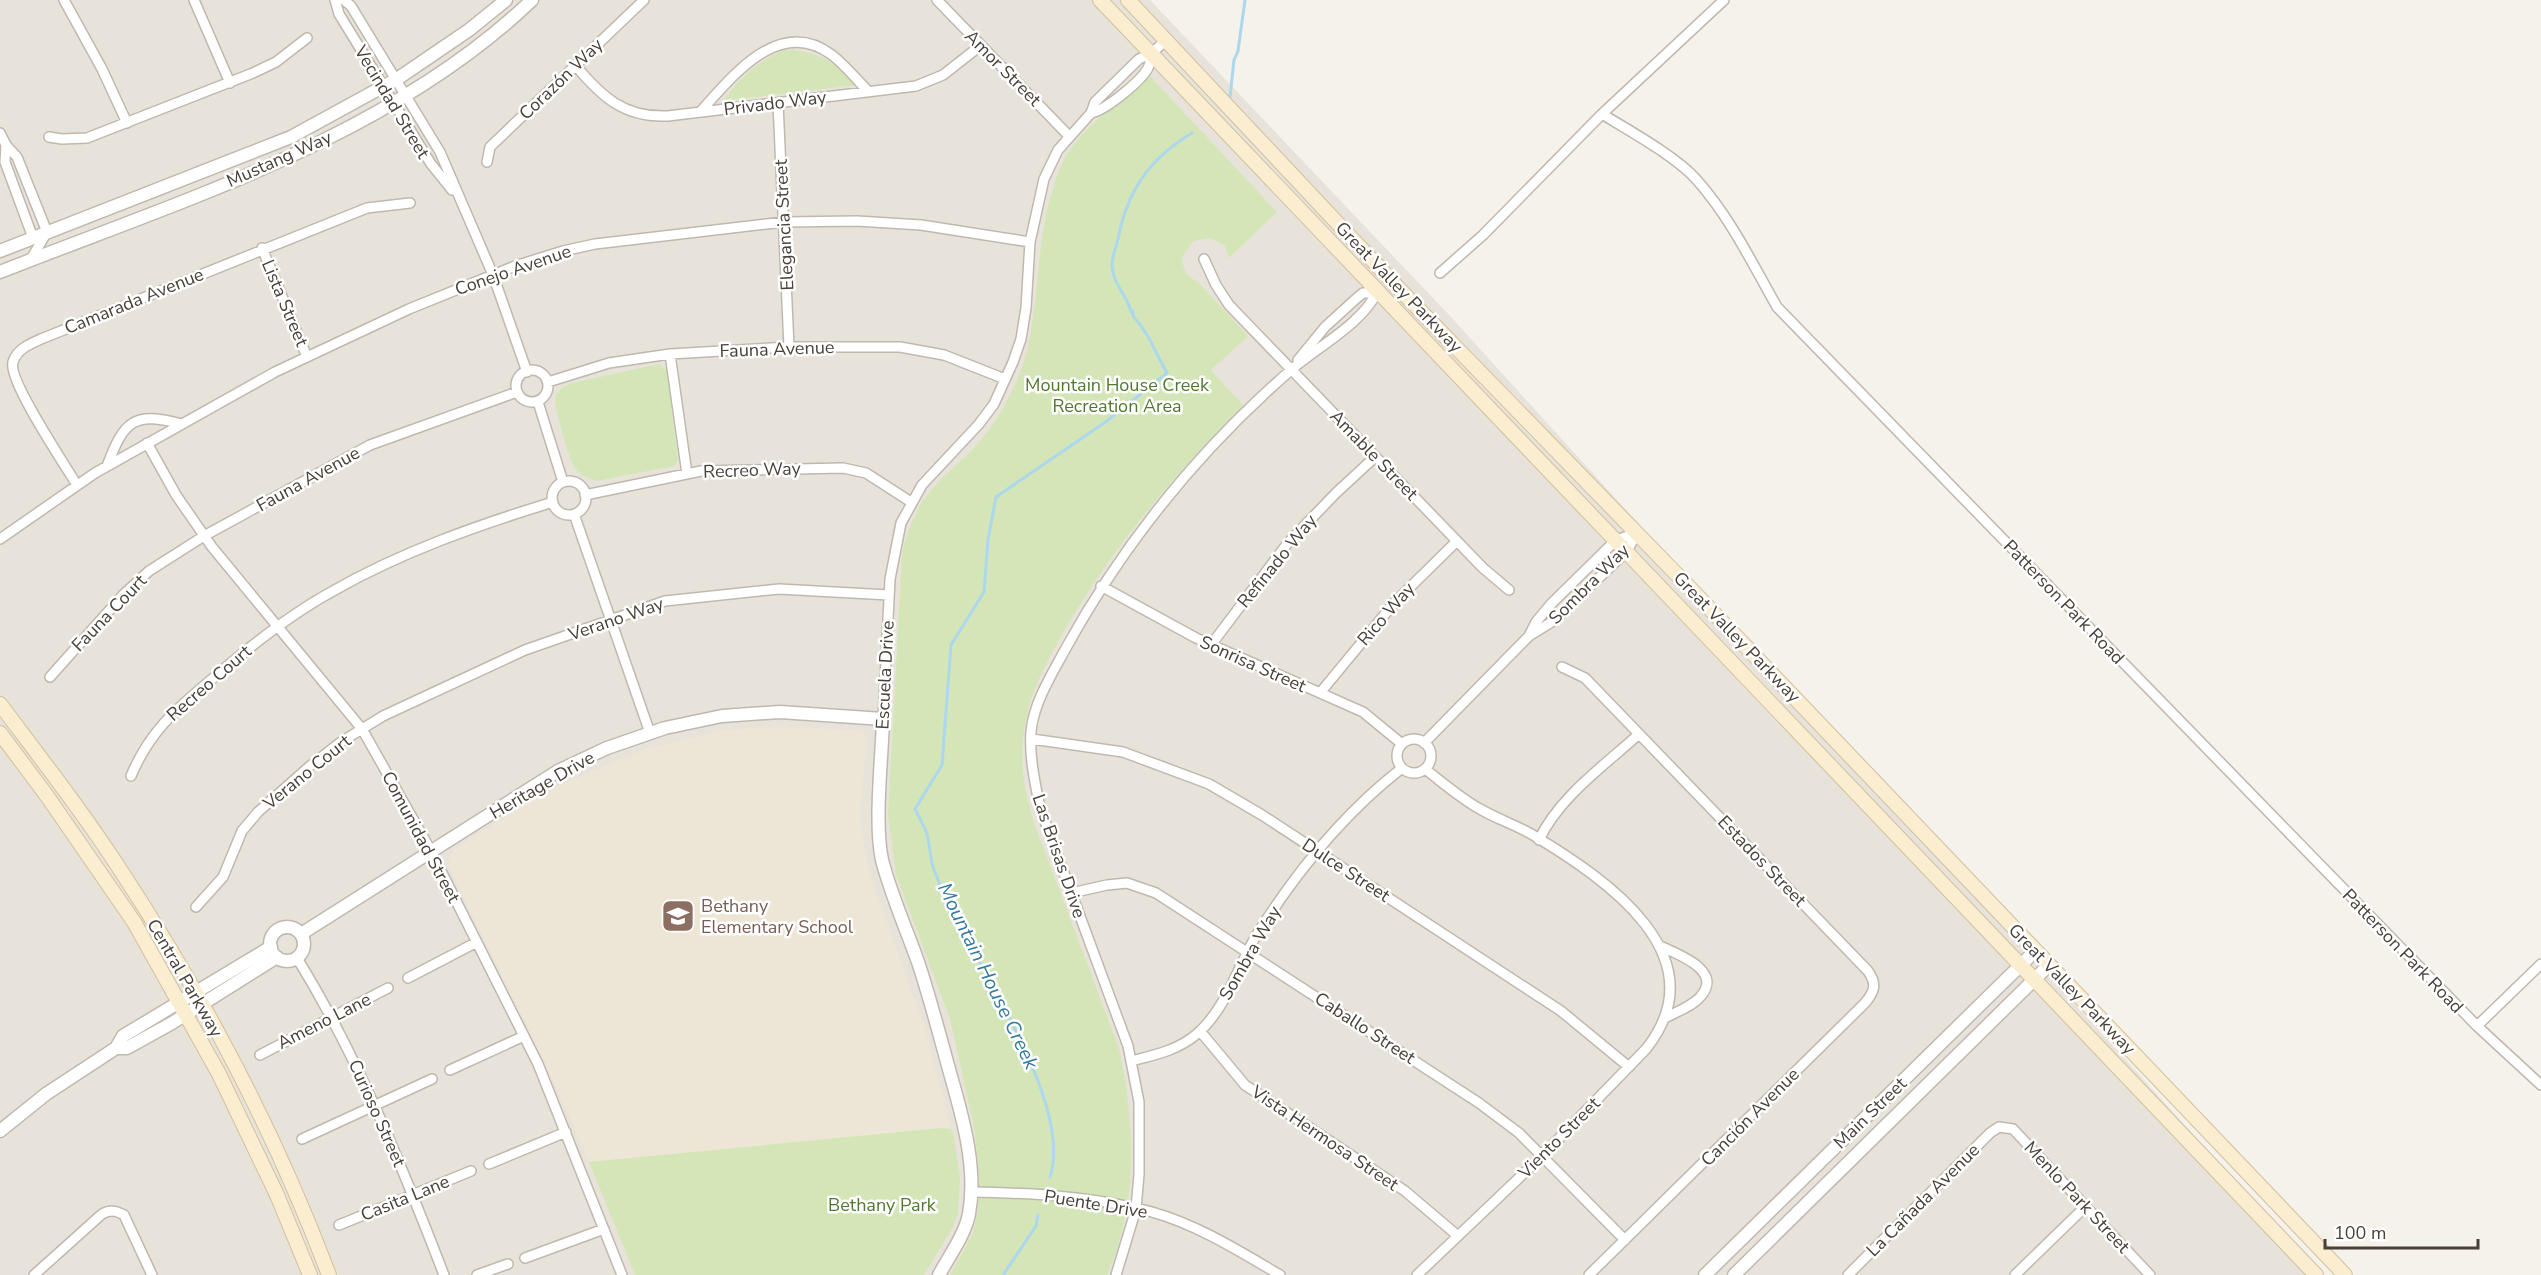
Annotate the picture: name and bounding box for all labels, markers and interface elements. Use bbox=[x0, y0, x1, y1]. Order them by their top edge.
street label: Amor Street bbox=[960, 25, 1047, 112]
street label: Corazón Way bbox=[514, 32, 609, 125]
street label: Vecindad Street bbox=[348, 40, 436, 164]
street label: Privado Way bbox=[722, 85, 828, 121]
street label: Mustang Way bbox=[223, 125, 336, 193]
street label: Elegancia Street bbox=[769, 158, 799, 291]
street label: Great Valley Parkway bbox=[1330, 216, 1468, 358]
street label: Conejo Avenue bbox=[452, 239, 574, 301]
street label: Lista Street bbox=[256, 256, 314, 351]
street label: Camarada Avenue bbox=[61, 262, 207, 340]
street label: Fauna Avenue bbox=[719, 335, 835, 363]
park label: Mountain House Creek Recreation Area bbox=[1025, 373, 1210, 418]
street label: Amable Street bbox=[1325, 405, 1424, 506]
street label: Fauna Avenue bbox=[252, 441, 364, 517]
street label: Recreo Way bbox=[703, 456, 802, 484]
street label: Refinado Way bbox=[1232, 509, 1323, 613]
street label: Patterson Park Road bbox=[1998, 534, 2130, 670]
street label: Sombra Way bbox=[1543, 538, 1635, 630]
street label: Great Valley Parkway bbox=[1668, 566, 1806, 708]
street label: Fauna Court bbox=[66, 569, 152, 657]
street label: Rico Way bbox=[1352, 577, 1421, 651]
street label: Verano Way bbox=[564, 591, 667, 647]
street label: Escuela Drive bbox=[870, 620, 900, 730]
street label: Sonrisa Street bbox=[1196, 630, 1311, 698]
street label: Recreo Court bbox=[161, 639, 257, 727]
street label: Verano Court bbox=[257, 729, 356, 815]
street label: Heritage Drive bbox=[485, 745, 599, 825]
street label: Comunidad Street bbox=[376, 767, 466, 908]
street label: Las Brisas Drive bbox=[1027, 791, 1091, 921]
street label: Estados Street bbox=[1712, 810, 1812, 912]
street label: Dulce Street bbox=[1297, 833, 1395, 908]
water label: Mountain House Creek bbox=[931, 878, 1045, 1075]
street label: Patterson Park Road bbox=[2337, 883, 2469, 1019]
place label: Bethany Elementary School bbox=[701, 894, 854, 939]
school or university icon: Bethany Elementary School bbox=[660, 898, 696, 934]
street label: Sombra Way bbox=[1213, 901, 1287, 1004]
street label: Central Parkway bbox=[141, 915, 229, 1042]
street label: Great Valley Parkway bbox=[2003, 918, 2141, 1060]
street label: Caballo Street bbox=[1310, 986, 1421, 1070]
street label: Ameno Lane bbox=[273, 987, 375, 1055]
street label: Curioso Street bbox=[343, 1056, 412, 1171]
street label: Canción Avenue bbox=[1695, 1062, 1805, 1172]
street label: Main Street bbox=[1828, 1072, 1912, 1154]
street label: Vista Hermosa Street bbox=[1246, 1079, 1404, 1197]
street label: Viento Street bbox=[1512, 1091, 1606, 1185]
street label: Menlo Park Street bbox=[2019, 1136, 2136, 1259]
street label: La Cañada Avenue bbox=[1861, 1138, 1985, 1262]
street label: Casita Lane bbox=[357, 1169, 453, 1227]
street label: Puente Drive bbox=[1043, 1184, 1149, 1224]
park label: Bethany Park bbox=[828, 1193, 937, 1217]
scale bar bbox=[2325, 1212, 2478, 1250]
text: 100 m bbox=[2334, 1221, 2386, 1245]

